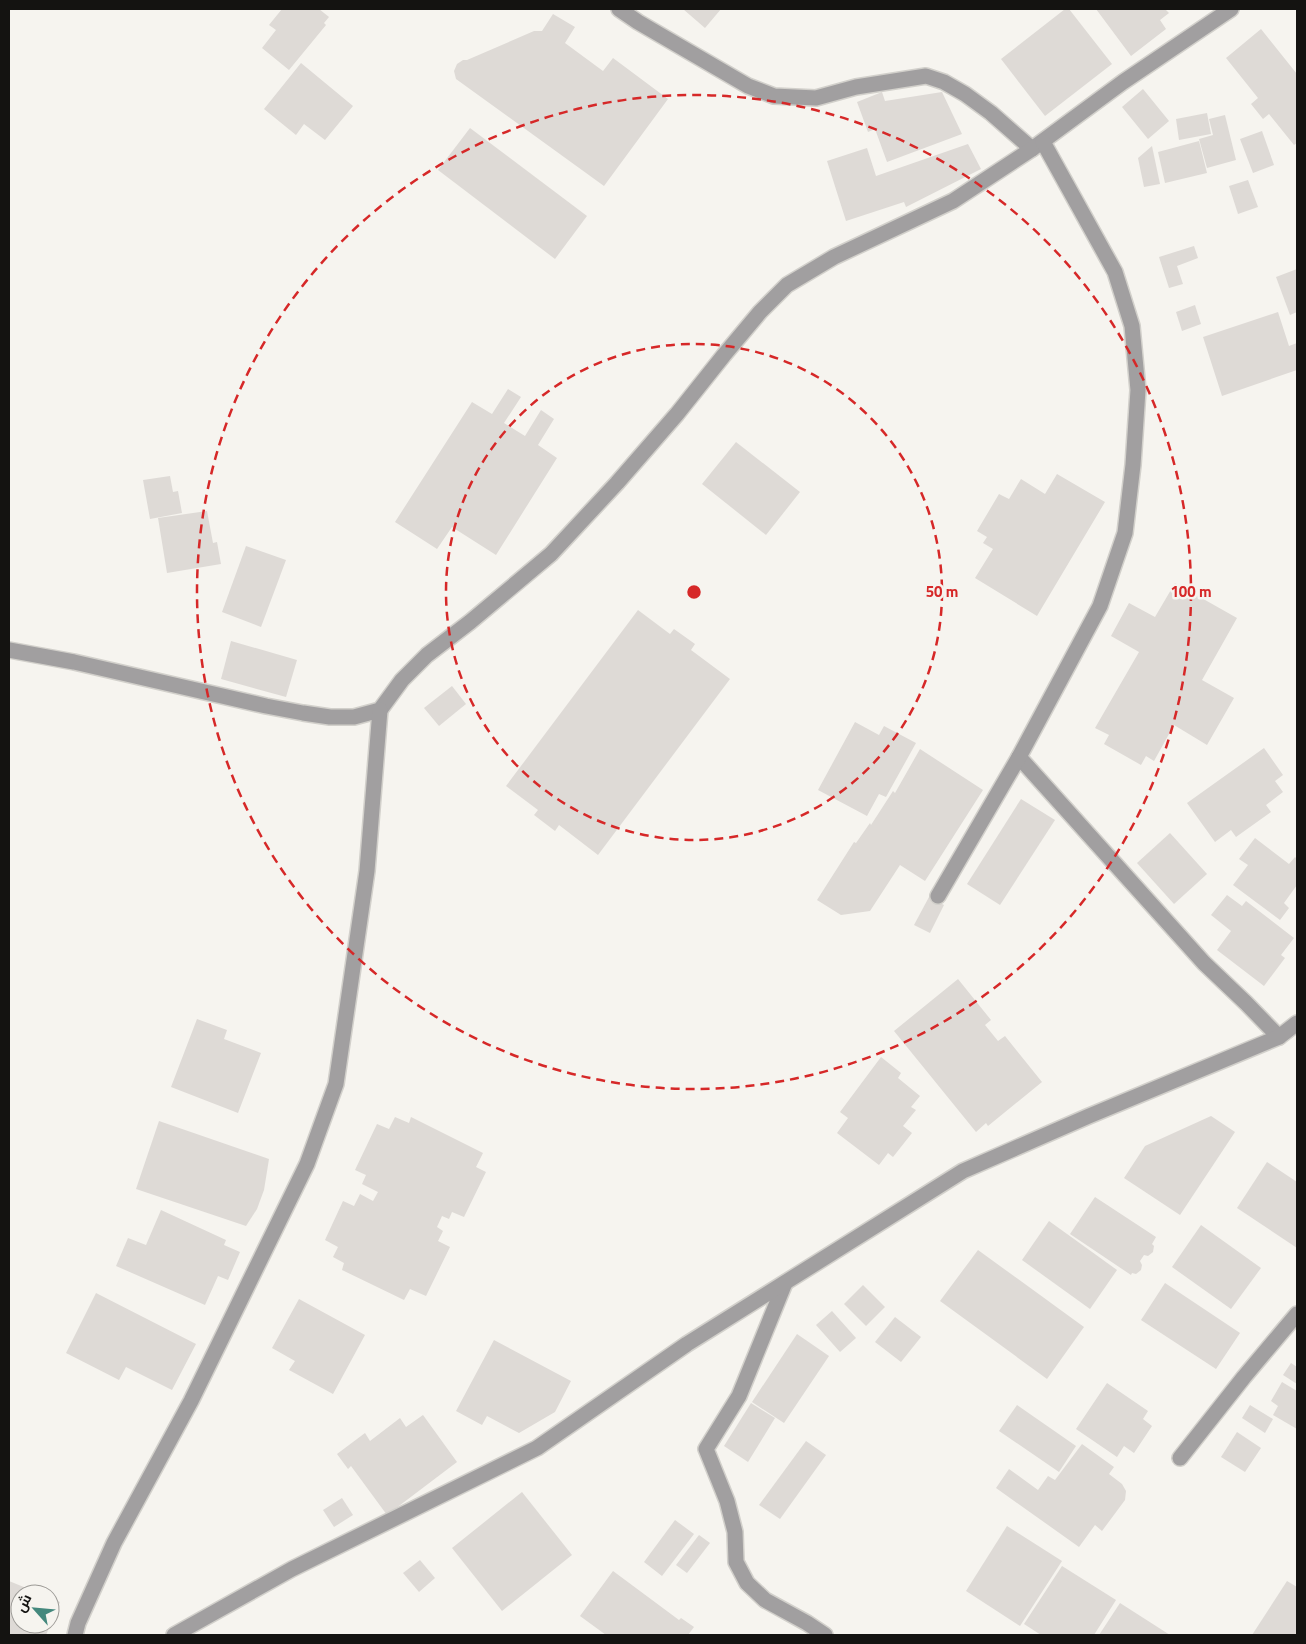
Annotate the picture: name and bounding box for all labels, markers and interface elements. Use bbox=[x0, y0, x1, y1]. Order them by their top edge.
text: 50 m bbox=[926, 580, 958, 603]
text: 100 m bbox=[1170, 580, 1212, 603]
centre of rings bbox=[685, 583, 703, 601]
north arrow bbox=[10, 1584, 60, 1634]
text: ش bbox=[10, 1590, 36, 1616]

